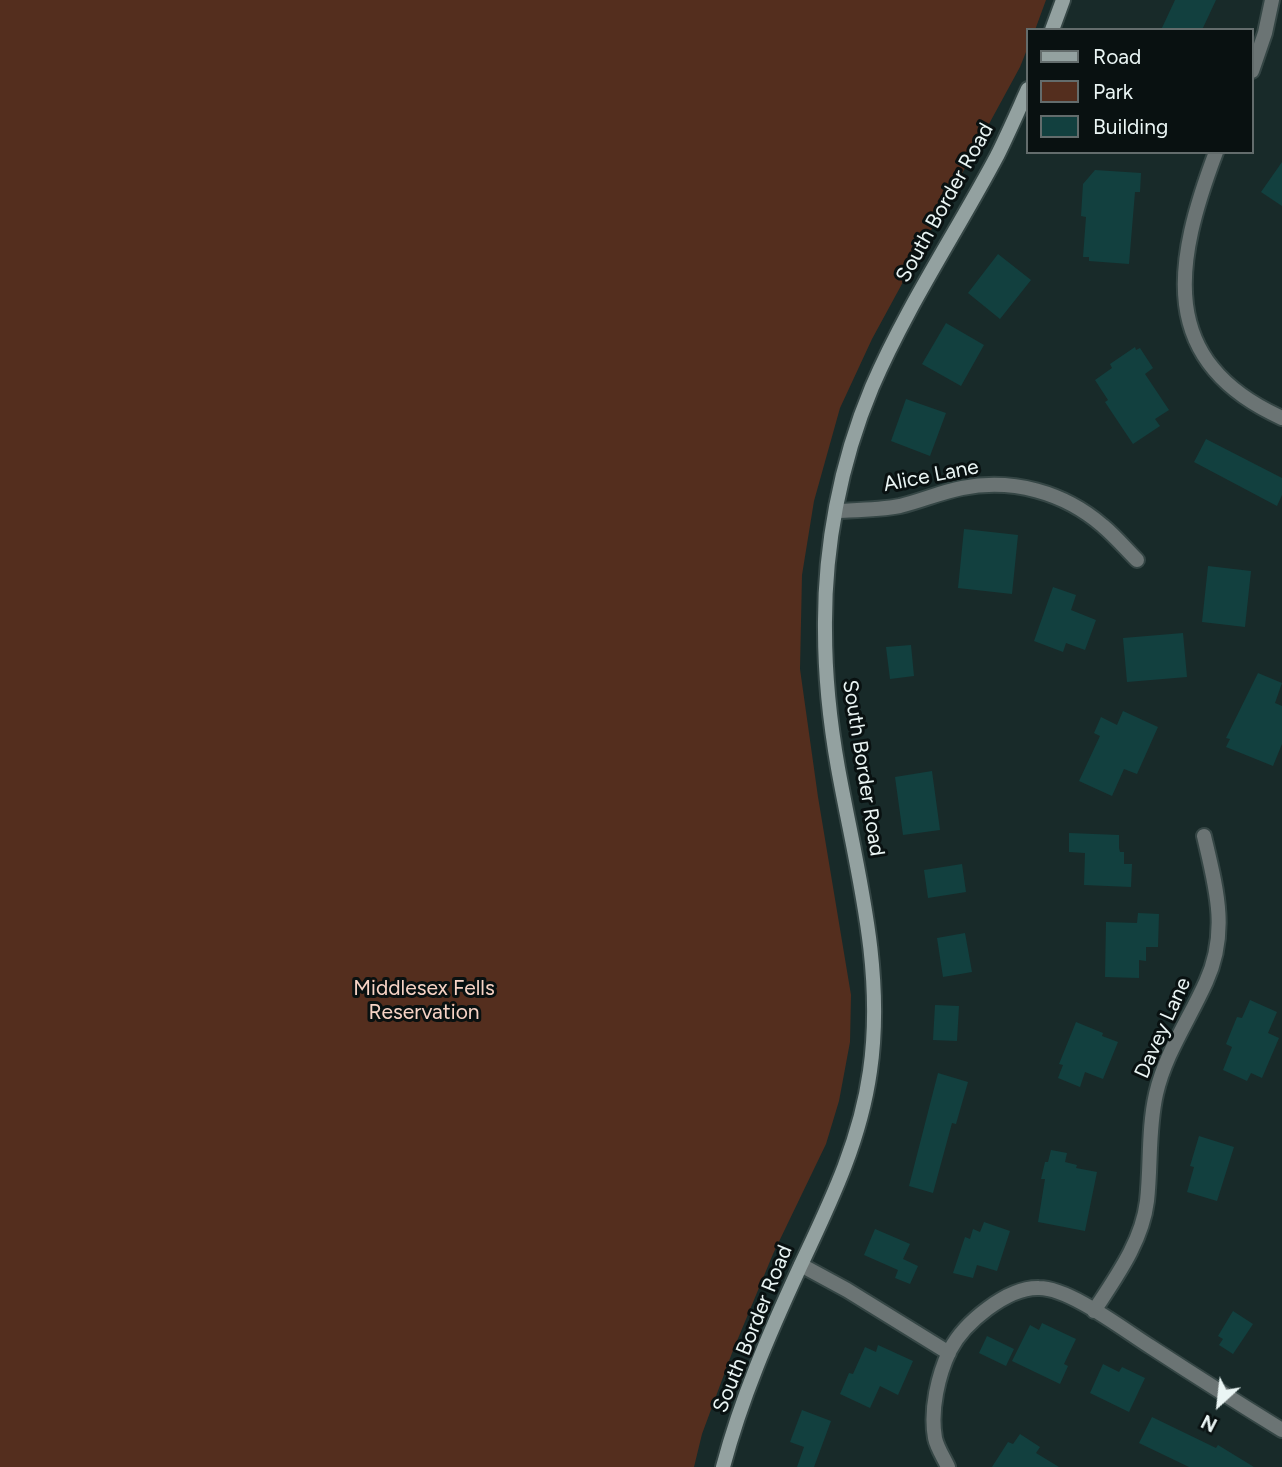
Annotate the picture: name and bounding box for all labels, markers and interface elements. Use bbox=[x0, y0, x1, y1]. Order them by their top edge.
legend bbox=[1026, 28, 1254, 154]
text: Road bbox=[1093, 44, 1141, 69]
text: Park bbox=[1093, 79, 1133, 104]
text: Building bbox=[1093, 114, 1168, 139]
street label: South Border Road bbox=[891, 119, 999, 287]
street label: Alice Lane bbox=[881, 454, 981, 498]
street label: South Border Road bbox=[837, 678, 889, 858]
street label: Davey Lane bbox=[1130, 974, 1196, 1082]
park label: Middlesex Fells Reservation bbox=[353, 976, 495, 1026]
street label: South Border Road bbox=[708, 1242, 798, 1416]
north arrow bbox=[1184, 1369, 1254, 1439]
text: N bbox=[1197, 1410, 1221, 1437]

